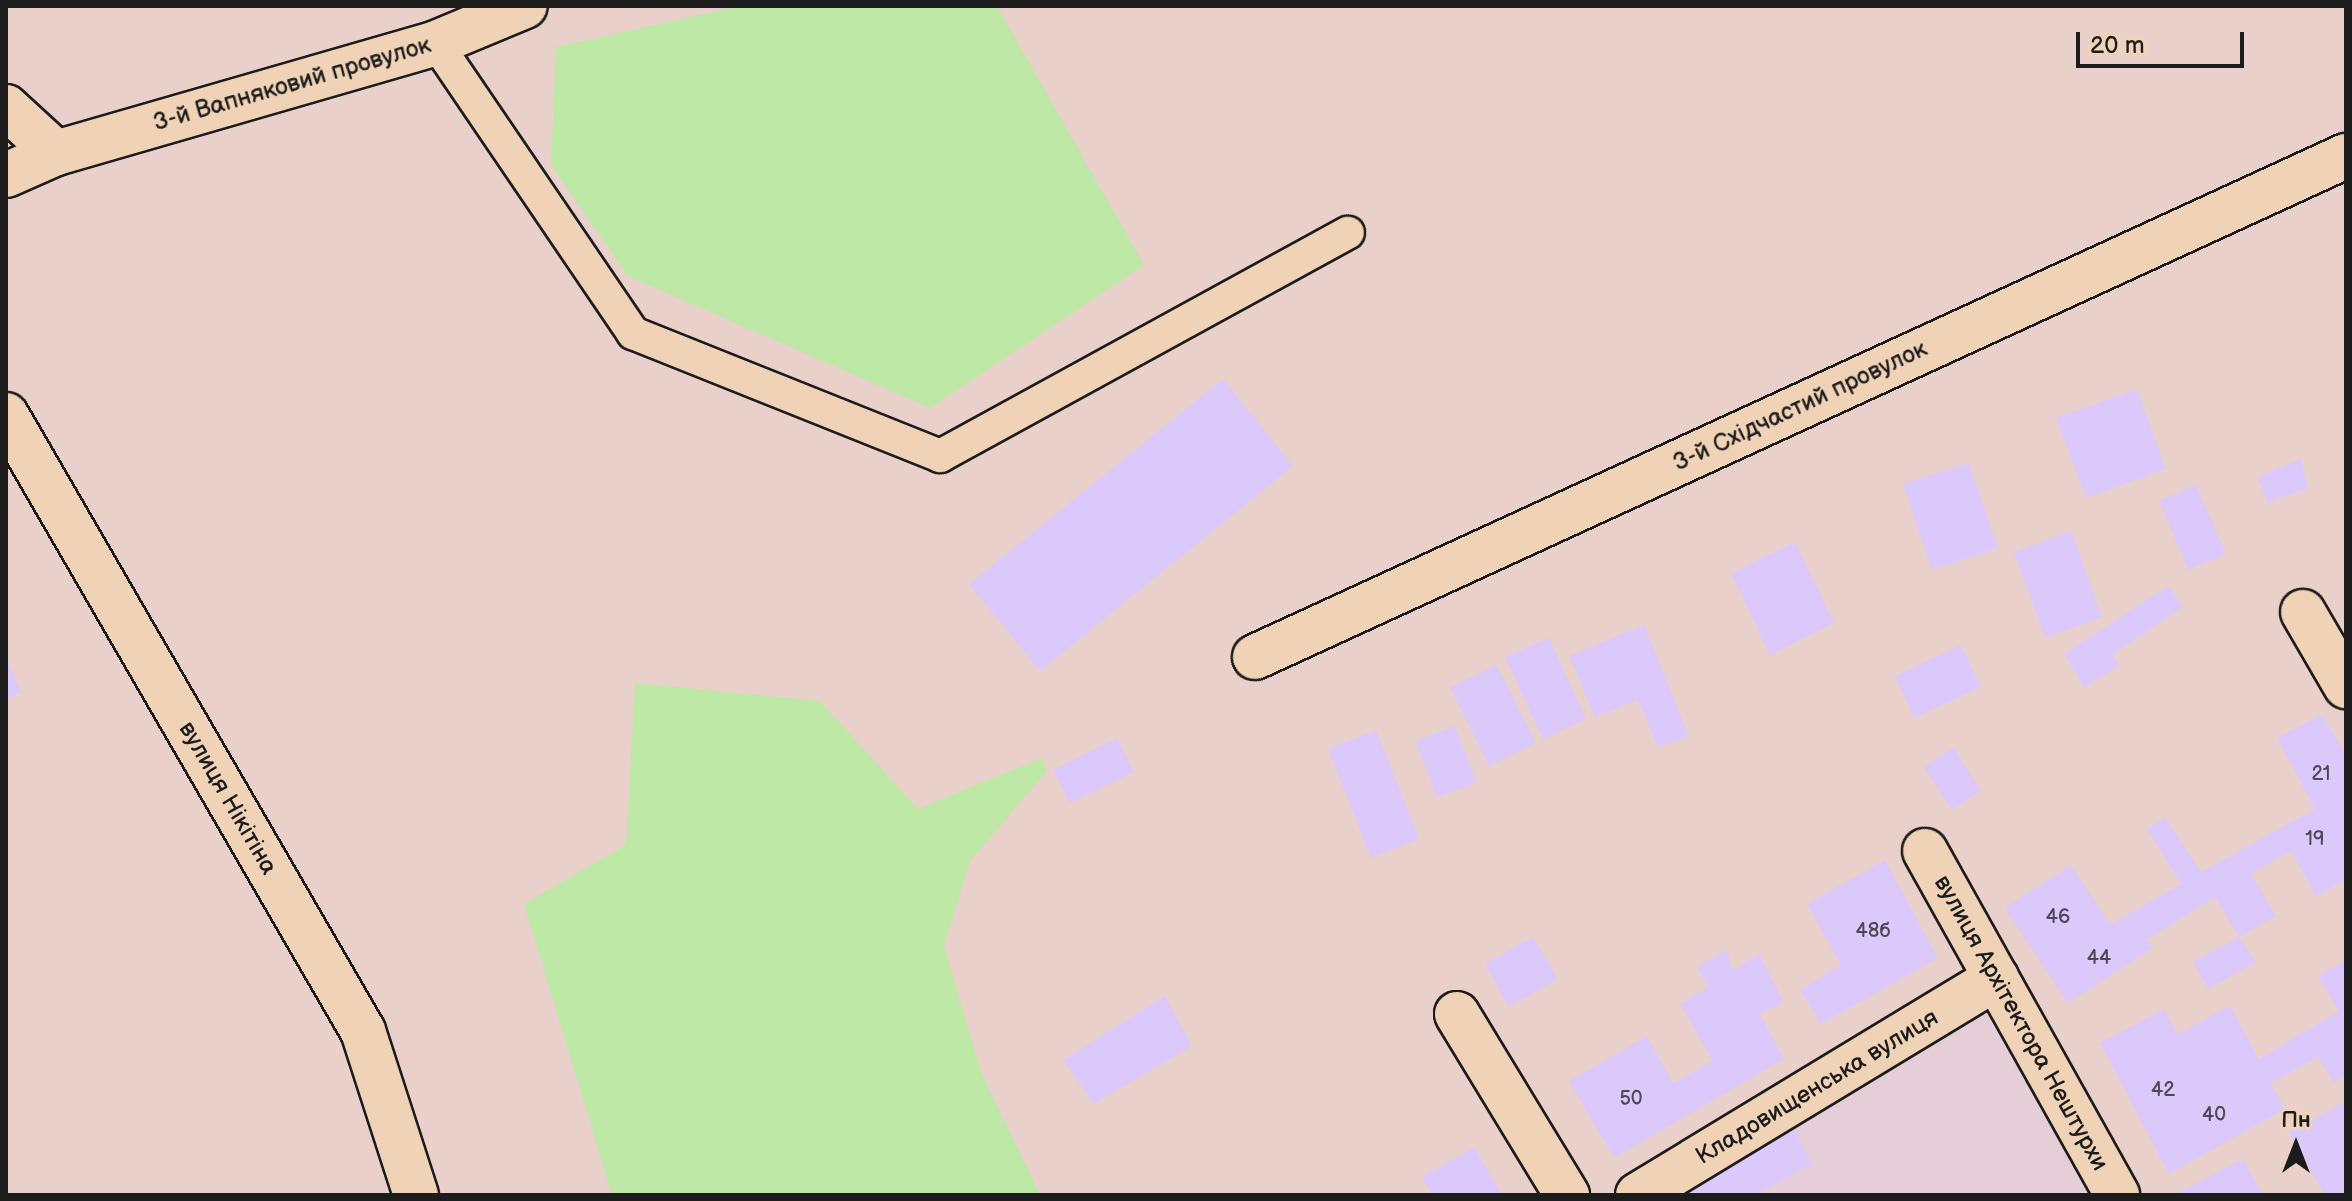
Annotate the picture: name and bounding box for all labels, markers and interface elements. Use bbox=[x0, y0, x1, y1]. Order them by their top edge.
scale bar bbox=[2080, 16, 2248, 66]
street label: 3-й Вапняковий провулок bbox=[150, 31, 434, 137]
text: 20 m bbox=[2090, 31, 2145, 60]
street label: 3-й Східчастий провулок bbox=[1668, 334, 1932, 478]
street label: вулиця Нікітіна bbox=[173, 716, 283, 880]
house number: 21 bbox=[2311, 762, 2331, 786]
house number: 19 bbox=[2305, 827, 2325, 851]
street label: вулиця Архітектора Нештурхи bbox=[1928, 870, 2114, 1176]
house number: 46 bbox=[2046, 905, 2070, 929]
house number: 48б bbox=[1856, 919, 1890, 943]
house number: 44 bbox=[2087, 946, 2111, 970]
street label: Кладовищенська вулиця bbox=[1691, 1003, 1943, 1171]
house number: 42 bbox=[2151, 1078, 2175, 1102]
house number: 50 bbox=[1619, 1087, 1643, 1111]
house number: 40 bbox=[2202, 1103, 2226, 1127]
north arrow bbox=[2256, 1105, 2336, 1185]
text: Пн bbox=[2281, 1107, 2311, 1134]

